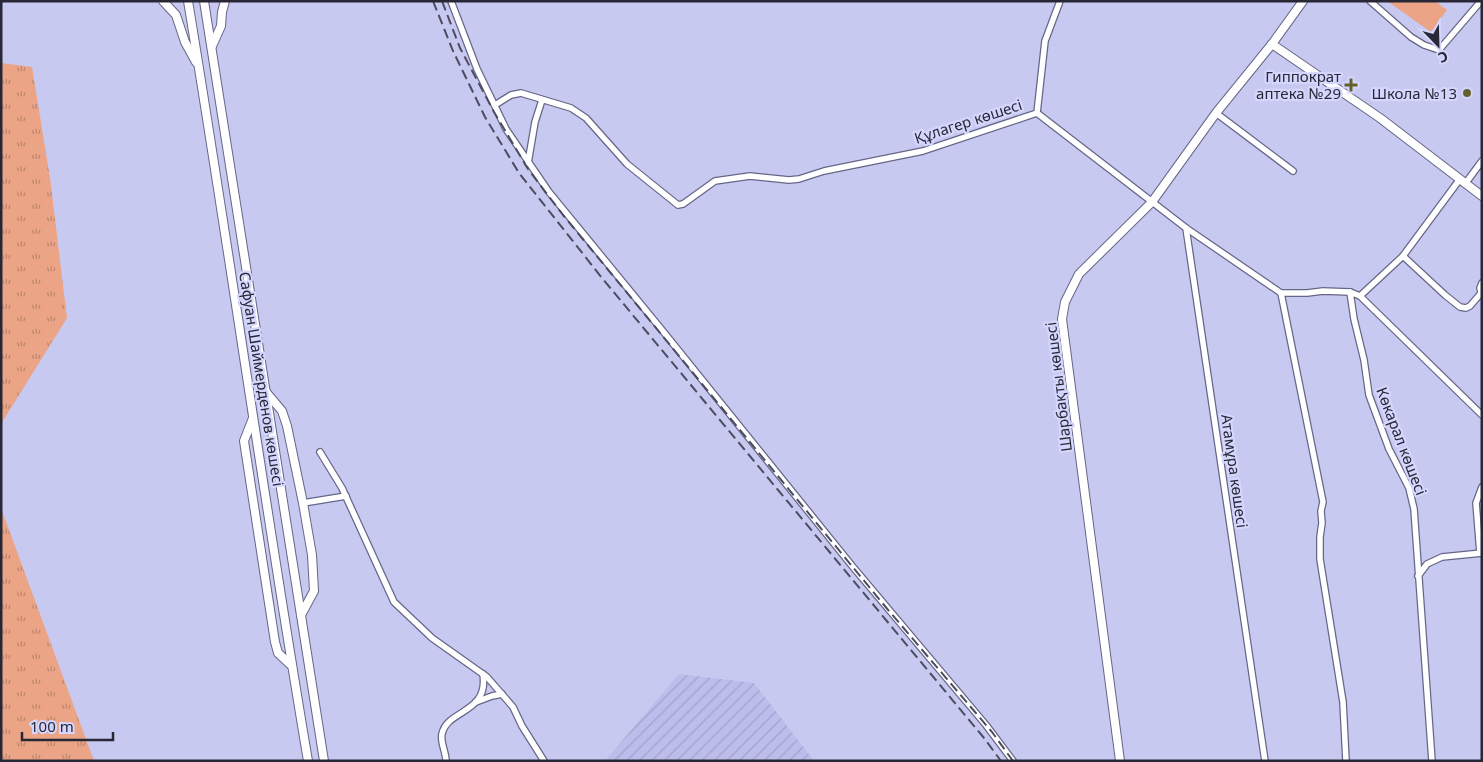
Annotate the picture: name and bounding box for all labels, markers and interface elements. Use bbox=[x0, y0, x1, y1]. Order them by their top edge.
north arrow bbox=[1413, 20, 1463, 70]
text: С bbox=[1435, 47, 1451, 68]
place label: Гиппократ аптека №29 bbox=[1256, 66, 1341, 103]
marker: Гиппократ аптека №29 bbox=[1345, 79, 1357, 91]
place label: Школа №13 bbox=[1371, 83, 1457, 103]
marker: Школа №13 bbox=[1461, 87, 1473, 99]
street label: Құлагер көшесі bbox=[912, 94, 1024, 148]
street label: Сафуан Шаймерденов көшесі bbox=[235, 270, 289, 488]
street label: Шарбақты көшесі bbox=[1040, 321, 1076, 453]
street label: Көкарал көшесі bbox=[1372, 384, 1432, 498]
street label: Атамұра көшесі bbox=[1217, 413, 1253, 529]
scale bar bbox=[22, 710, 114, 742]
text: 100 m bbox=[30, 716, 74, 736]

